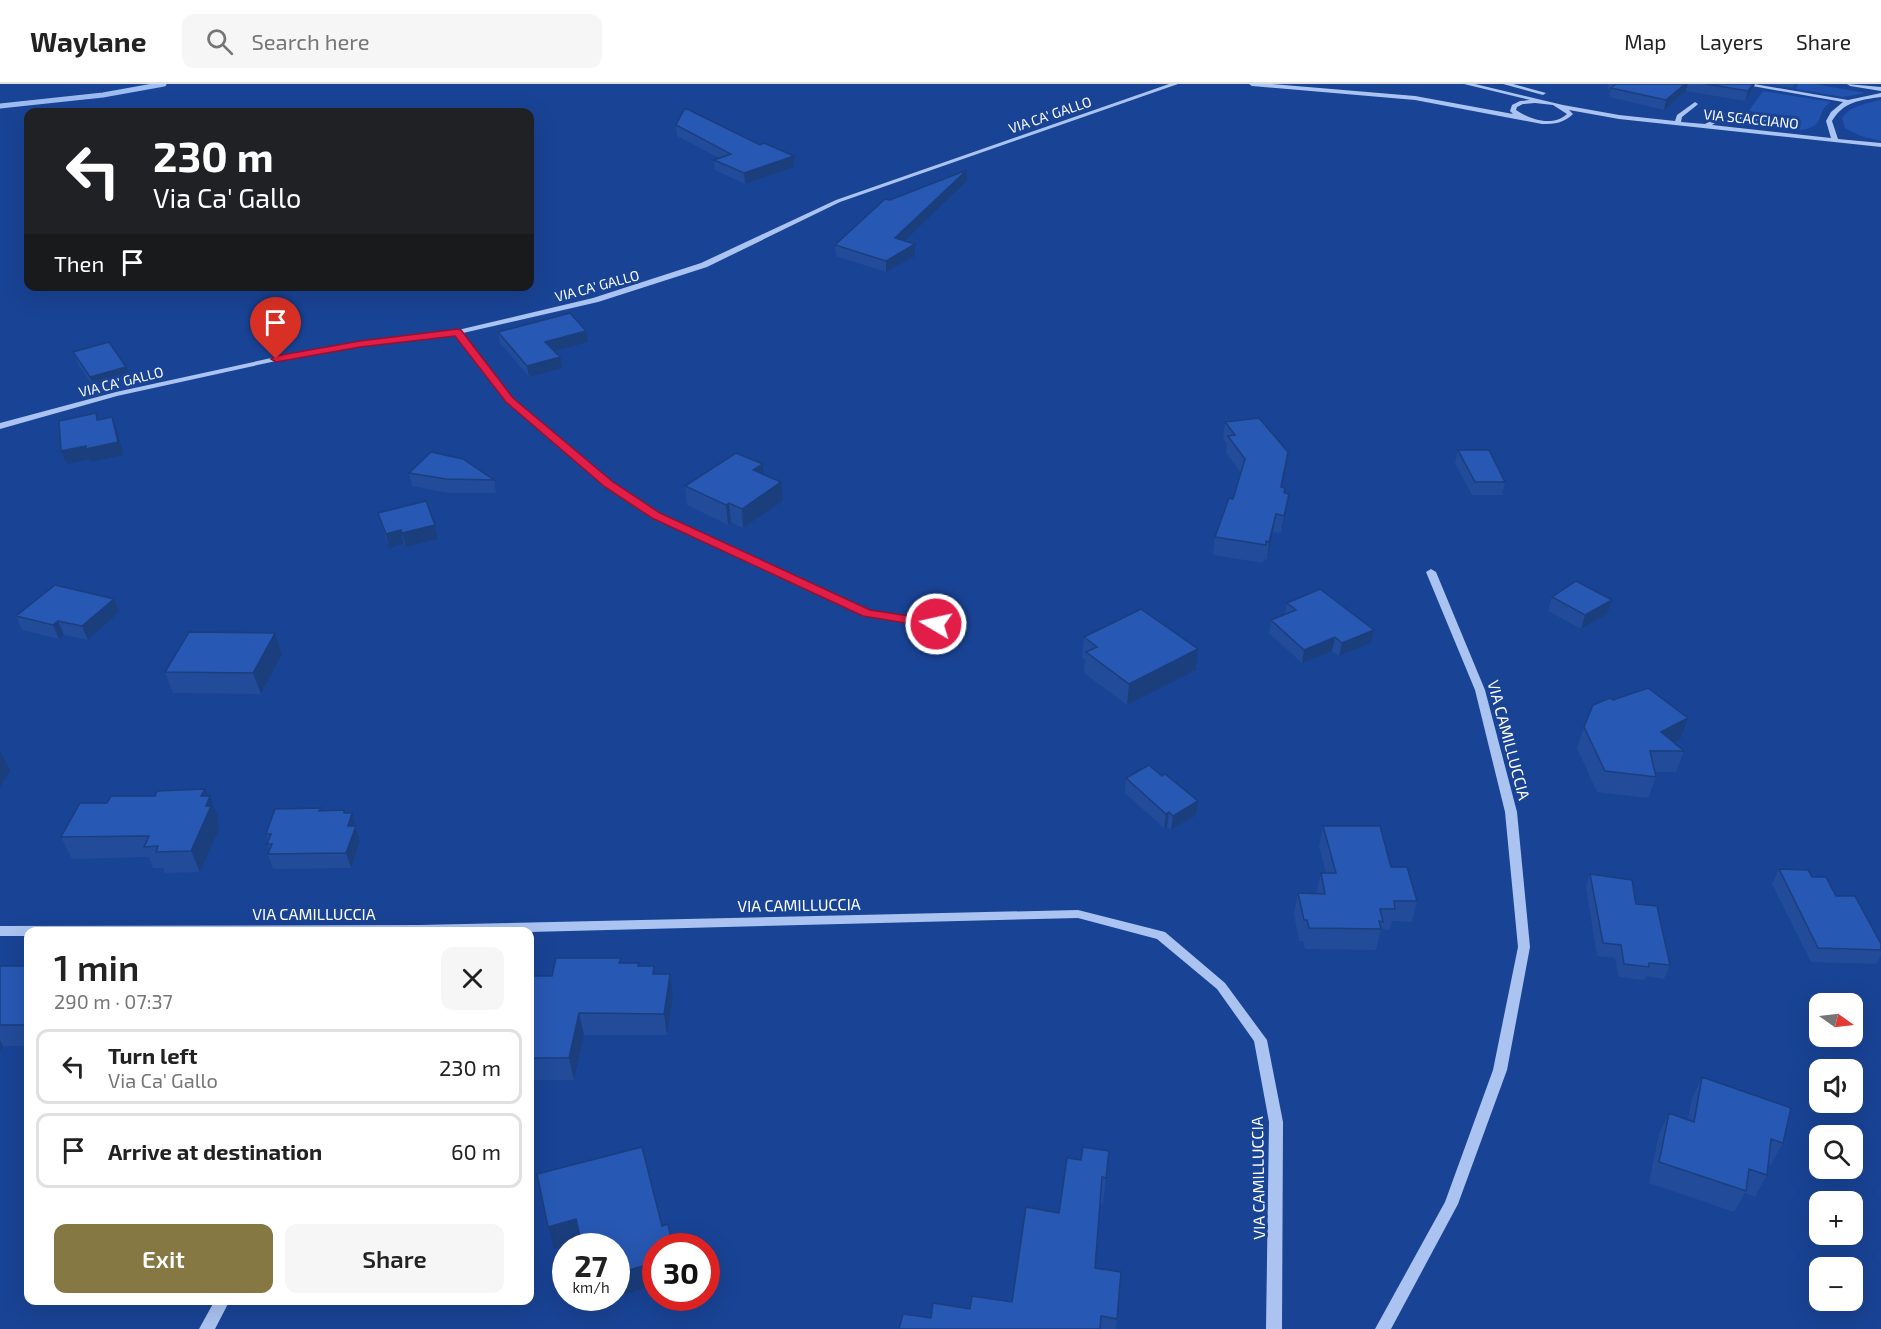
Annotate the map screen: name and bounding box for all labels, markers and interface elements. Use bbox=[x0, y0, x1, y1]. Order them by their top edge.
search box bbox=[182, 14, 602, 68]
text: Waylane bbox=[30, 24, 146, 58]
icon: search bbox=[203, 25, 236, 58]
text: Search here bbox=[251, 28, 370, 54]
text: Map bbox=[1624, 29, 1666, 54]
text: Layers bbox=[1699, 29, 1763, 54]
text: Share bbox=[1796, 29, 1851, 54]
street label: VIA CA' GALLO bbox=[1006, 92, 1094, 137]
street label: VIA SCACCIANO bbox=[1703, 105, 1799, 132]
text: 230 m bbox=[153, 130, 274, 180]
icon: left bbox=[54, 132, 132, 210]
text: Via Ca' Gallo bbox=[153, 181, 301, 213]
icon: arrive bbox=[116, 246, 149, 279]
text: Then bbox=[54, 250, 104, 276]
street label: VIA CA' GALLO bbox=[553, 266, 641, 305]
pin bbox=[250, 297, 301, 359]
icon: arrive bbox=[259, 306, 292, 339]
street label: VIA CA' GALLO bbox=[77, 363, 165, 400]
position arrow bbox=[904, 592, 968, 656]
street label: VIA CAMILLUCCIA bbox=[1484, 678, 1535, 802]
street label: VIA CAMILLUCCIA bbox=[737, 894, 861, 915]
street label: VIA CAMILLUCCIA bbox=[252, 904, 376, 923]
text: 1 min bbox=[54, 945, 139, 988]
button: close bbox=[441, 947, 504, 1010]
text: 290 m · 07:37 bbox=[54, 989, 173, 1013]
north arrow bbox=[1809, 993, 1863, 1047]
map controls bbox=[1809, 993, 1863, 1311]
text: Turn left bbox=[108, 1042, 197, 1068]
icon: left bbox=[57, 1050, 90, 1083]
text: 230 m bbox=[439, 1054, 501, 1080]
button: sound bbox=[1809, 1059, 1863, 1113]
text: Via Ca' Gallo bbox=[108, 1068, 218, 1092]
street label: VIA CAMILLUCCIA bbox=[1247, 1116, 1268, 1240]
button: search bbox=[1809, 1125, 1863, 1179]
icon: arrive bbox=[57, 1134, 90, 1167]
text: Arrive at destination bbox=[108, 1138, 322, 1164]
text: 60 m bbox=[451, 1138, 501, 1164]
button: + bbox=[1809, 1191, 1863, 1245]
button: Exit bbox=[54, 1224, 273, 1293]
button: Share bbox=[285, 1224, 504, 1293]
speed limit sign: 30 bbox=[642, 1233, 720, 1311]
text: 27 bbox=[574, 1247, 608, 1283]
button: − bbox=[1809, 1257, 1863, 1311]
text: km/h bbox=[572, 1278, 610, 1296]

